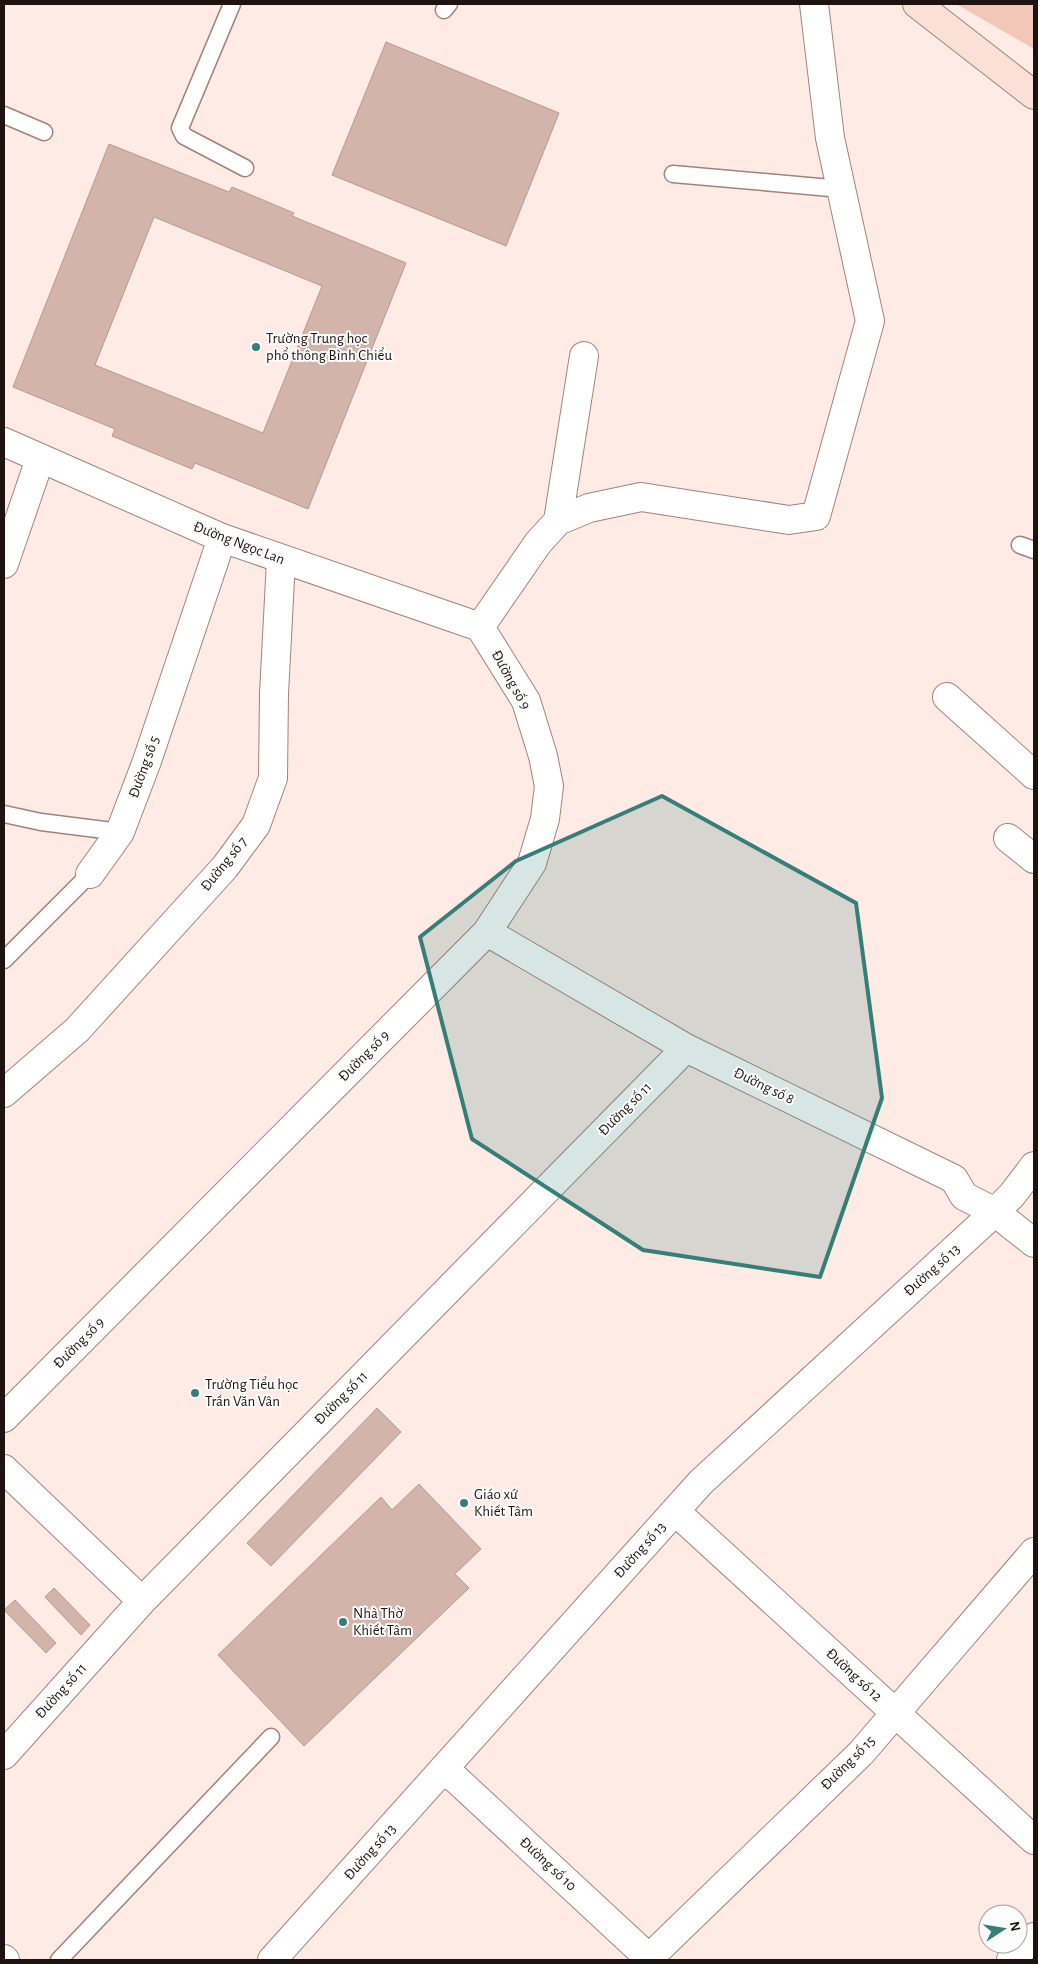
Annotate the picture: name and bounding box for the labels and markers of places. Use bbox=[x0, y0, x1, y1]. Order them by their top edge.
place label: Trường Trung học phổ thông Bình Chiểu bbox=[266, 331, 392, 363]
marker: Trường Trung học phổ thông Bình Chiểu bbox=[250, 341, 262, 353]
place label: Trường Tiểu học Trần Văn Vân bbox=[205, 1376, 298, 1409]
marker: Trường Tiểu học Trần Văn Vân bbox=[189, 1387, 201, 1399]
place label: Giáo xứ Khiết Tâm bbox=[474, 1487, 533, 1519]
marker: Giáo xứ Khiết Tâm bbox=[458, 1497, 470, 1509]
place label: Nhà Thờ Khiết Tâm bbox=[353, 1606, 412, 1638]
marker: Nhà Thờ Khiết Tâm bbox=[337, 1616, 349, 1628]

